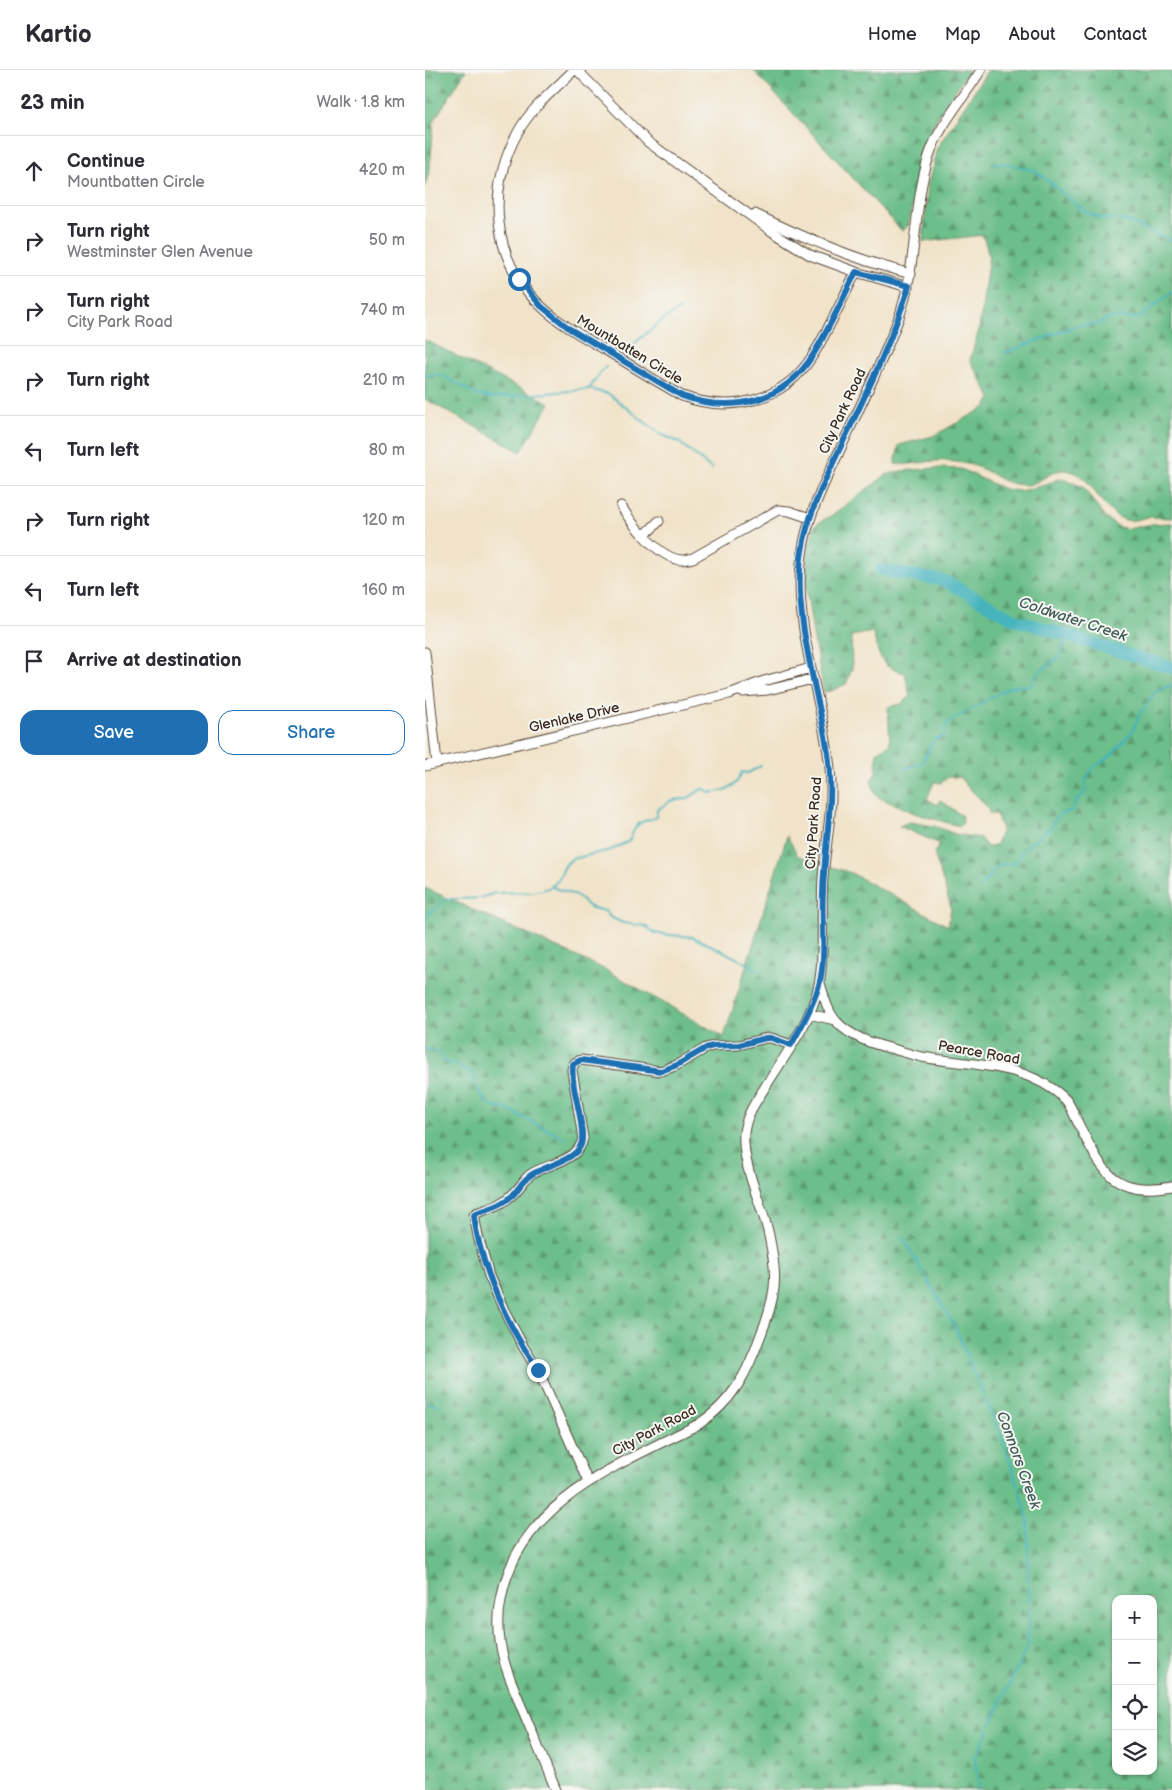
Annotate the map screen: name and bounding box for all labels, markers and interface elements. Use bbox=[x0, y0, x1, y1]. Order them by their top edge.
text: Kartio bbox=[25, 20, 92, 49]
text: Home bbox=[868, 24, 917, 45]
text: Map bbox=[945, 24, 981, 45]
text: About bbox=[1009, 24, 1056, 45]
text: Contact bbox=[1084, 24, 1147, 45]
text: 23 min bbox=[20, 90, 85, 115]
text: Walk · 1.8 km bbox=[316, 93, 405, 112]
text: Continue bbox=[67, 150, 145, 173]
icon: ahead bbox=[20, 157, 48, 185]
text: 420 m bbox=[359, 161, 405, 180]
text: Mountbatten Circle bbox=[67, 173, 205, 192]
text: Turn right bbox=[67, 220, 150, 243]
icon: right bbox=[20, 227, 48, 255]
text: 50 m bbox=[369, 231, 405, 250]
text: Westminster Glen Avenue bbox=[67, 243, 253, 262]
route start bbox=[508, 268, 531, 291]
text: Turn right bbox=[67, 290, 150, 313]
icon: right bbox=[20, 297, 48, 325]
text: 740 m bbox=[360, 301, 405, 320]
street label: Mountbatten Circle bbox=[574, 311, 686, 388]
text: City Park Road bbox=[67, 313, 173, 332]
street label: City Park Road bbox=[815, 366, 870, 457]
icon: right bbox=[20, 367, 48, 395]
text: Turn right bbox=[67, 369, 150, 392]
text: 210 m bbox=[363, 371, 405, 390]
icon: left bbox=[20, 437, 48, 465]
text: Turn left bbox=[67, 439, 139, 462]
text: 80 m bbox=[369, 441, 405, 460]
icon: right bbox=[20, 507, 48, 535]
text: Turn right bbox=[67, 509, 150, 532]
text: 120 m bbox=[362, 511, 405, 530]
icon: left bbox=[20, 577, 48, 605]
text: Turn left bbox=[67, 579, 139, 602]
text: 160 m bbox=[362, 581, 405, 600]
water label: Coldwater Creek bbox=[1016, 593, 1130, 646]
icon: arrive bbox=[20, 647, 48, 675]
text: Arrive at destination bbox=[67, 649, 242, 672]
street label: Glenlake Drive bbox=[527, 699, 621, 736]
button: Save bbox=[20, 710, 208, 755]
button: Share bbox=[218, 710, 405, 755]
street label: City Park Road bbox=[802, 776, 825, 870]
street label: Pearce Road bbox=[937, 1037, 1021, 1068]
route end bbox=[527, 1359, 550, 1382]
street label: City Park Road bbox=[609, 1401, 699, 1460]
water label: Connors Creek bbox=[992, 1409, 1045, 1512]
map controls bbox=[1112, 1595, 1157, 1775]
button: + bbox=[1112, 1595, 1157, 1640]
button: − bbox=[1112, 1640, 1157, 1685]
button: locate bbox=[1112, 1685, 1157, 1730]
button: layers bbox=[1112, 1730, 1157, 1775]

